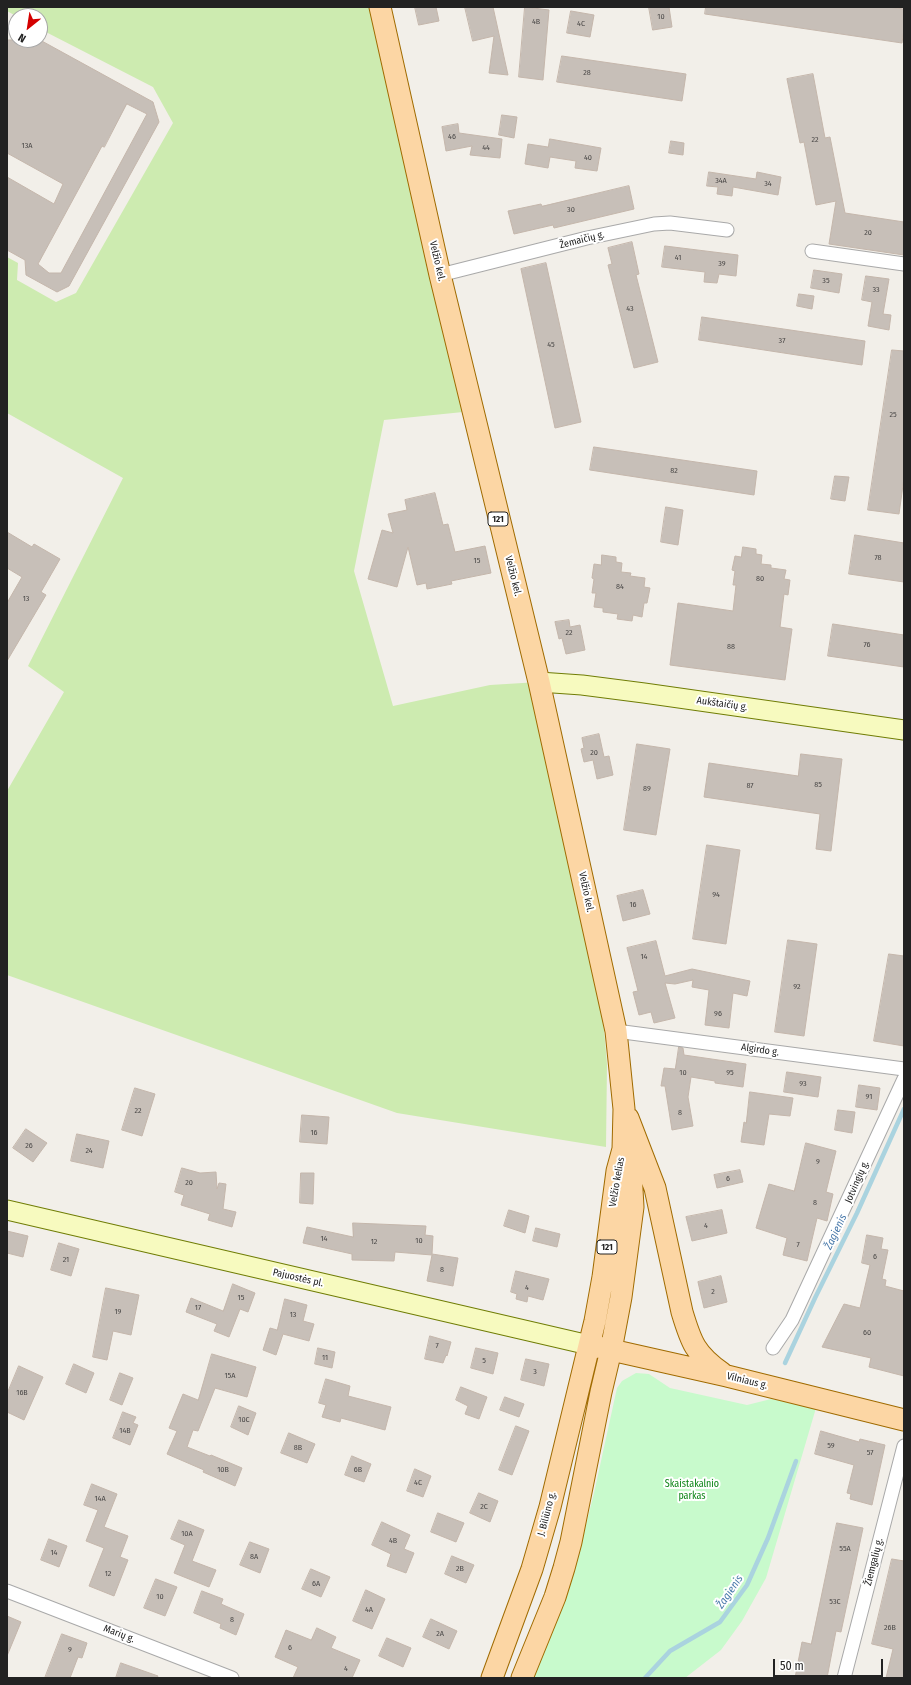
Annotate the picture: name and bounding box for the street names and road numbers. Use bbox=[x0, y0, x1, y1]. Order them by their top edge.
street label: Žemaičių g. bbox=[558, 229, 606, 251]
street label: Velžio kel. bbox=[427, 240, 447, 282]
road number: 121 bbox=[488, 512, 508, 526]
street label: Velžio kel. bbox=[502, 555, 524, 597]
street label: Aukštaičių g. bbox=[696, 694, 748, 714]
street label: Velžio kel. bbox=[576, 871, 596, 913]
street label: Algirdo g. bbox=[740, 1041, 780, 1059]
street label: Velžio kelias bbox=[607, 1156, 627, 1208]
street label: Jotvingių g. bbox=[842, 1159, 872, 1205]
road number: 121 bbox=[597, 1240, 617, 1254]
street label: Pajuostės pl. bbox=[272, 1266, 324, 1290]
street label: Vilniaus g. bbox=[725, 1370, 769, 1392]
street label: J. Biliūno g. bbox=[535, 1491, 559, 1537]
street label: Žiemgalių g. bbox=[862, 1537, 886, 1587]
street label: Marių g. bbox=[102, 1623, 136, 1645]

